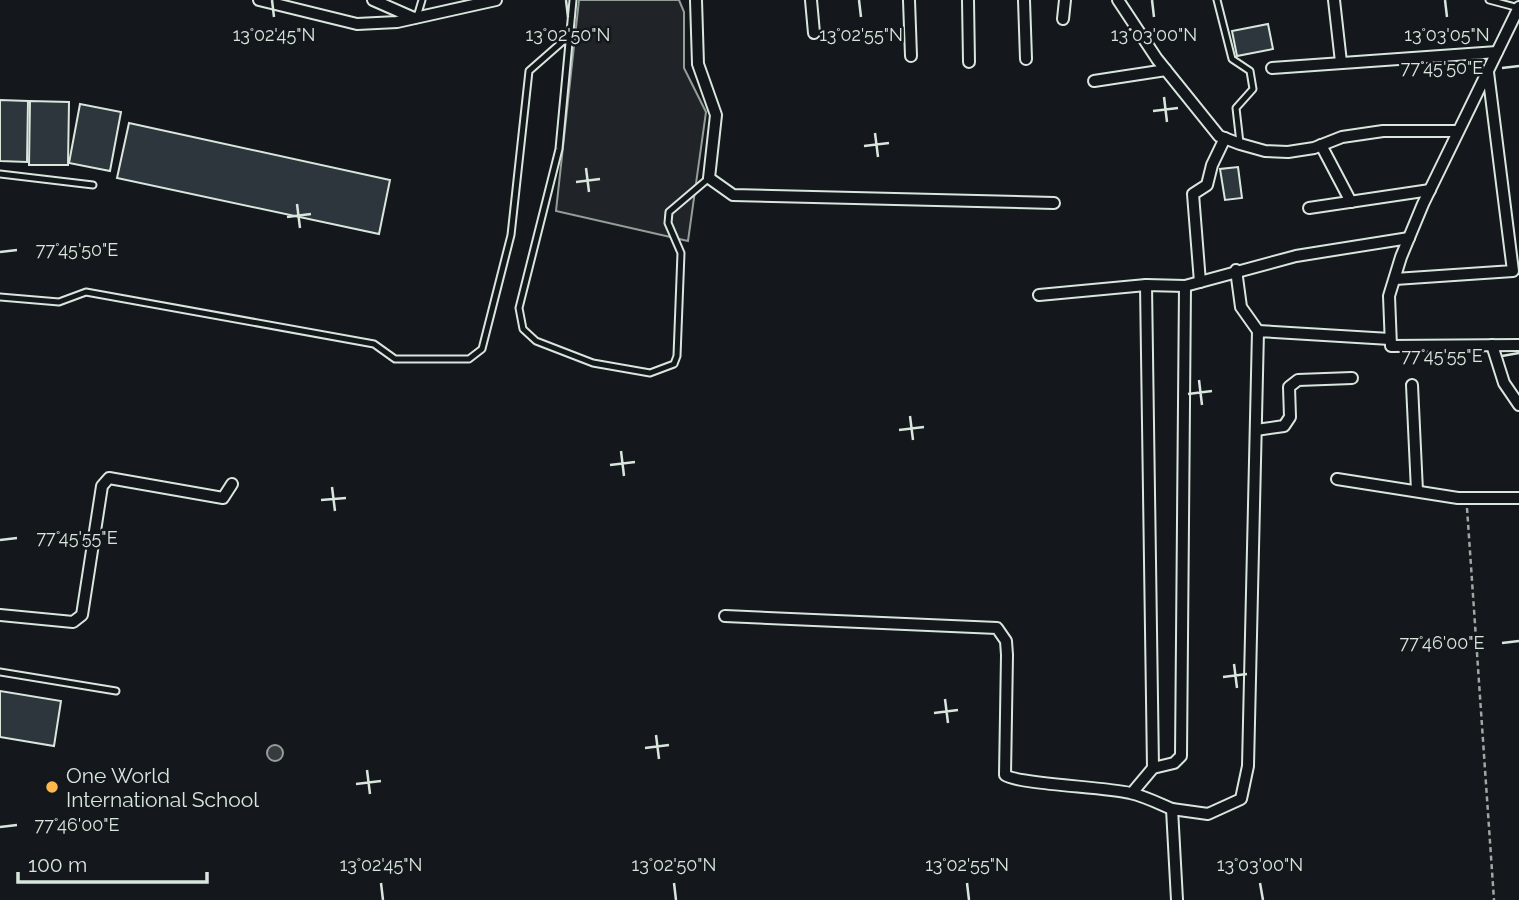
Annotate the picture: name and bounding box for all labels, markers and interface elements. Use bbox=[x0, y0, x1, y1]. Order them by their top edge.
text: 13°02'45"N bbox=[233, 24, 315, 45]
text: 13°02'50"N bbox=[526, 24, 610, 45]
text: 13°02'55"N bbox=[819, 24, 903, 45]
text: 13°03'00"N bbox=[1111, 24, 1197, 45]
text: 13°03'05"N bbox=[1404, 24, 1490, 45]
text: 77°45'50"E bbox=[1401, 57, 1483, 78]
text: 77°45'50"E bbox=[36, 239, 118, 260]
text: 77°45'55"E bbox=[1401, 345, 1483, 366]
text: 77°45'55"E bbox=[36, 527, 118, 548]
text: 77°46'00"E bbox=[1400, 632, 1484, 653]
place label: One World International School bbox=[66, 763, 259, 812]
marker: One World International School bbox=[44, 779, 60, 795]
text: 77°46'00"E bbox=[35, 814, 119, 835]
scale bar bbox=[18, 841, 206, 885]
text: 100 m bbox=[28, 852, 87, 877]
text: 13°02'45"N bbox=[340, 854, 422, 875]
text: 13°02'50"N bbox=[632, 854, 716, 875]
text: 13°02'55"N bbox=[925, 854, 1009, 875]
text: 13°03'00"N bbox=[1217, 854, 1303, 875]

